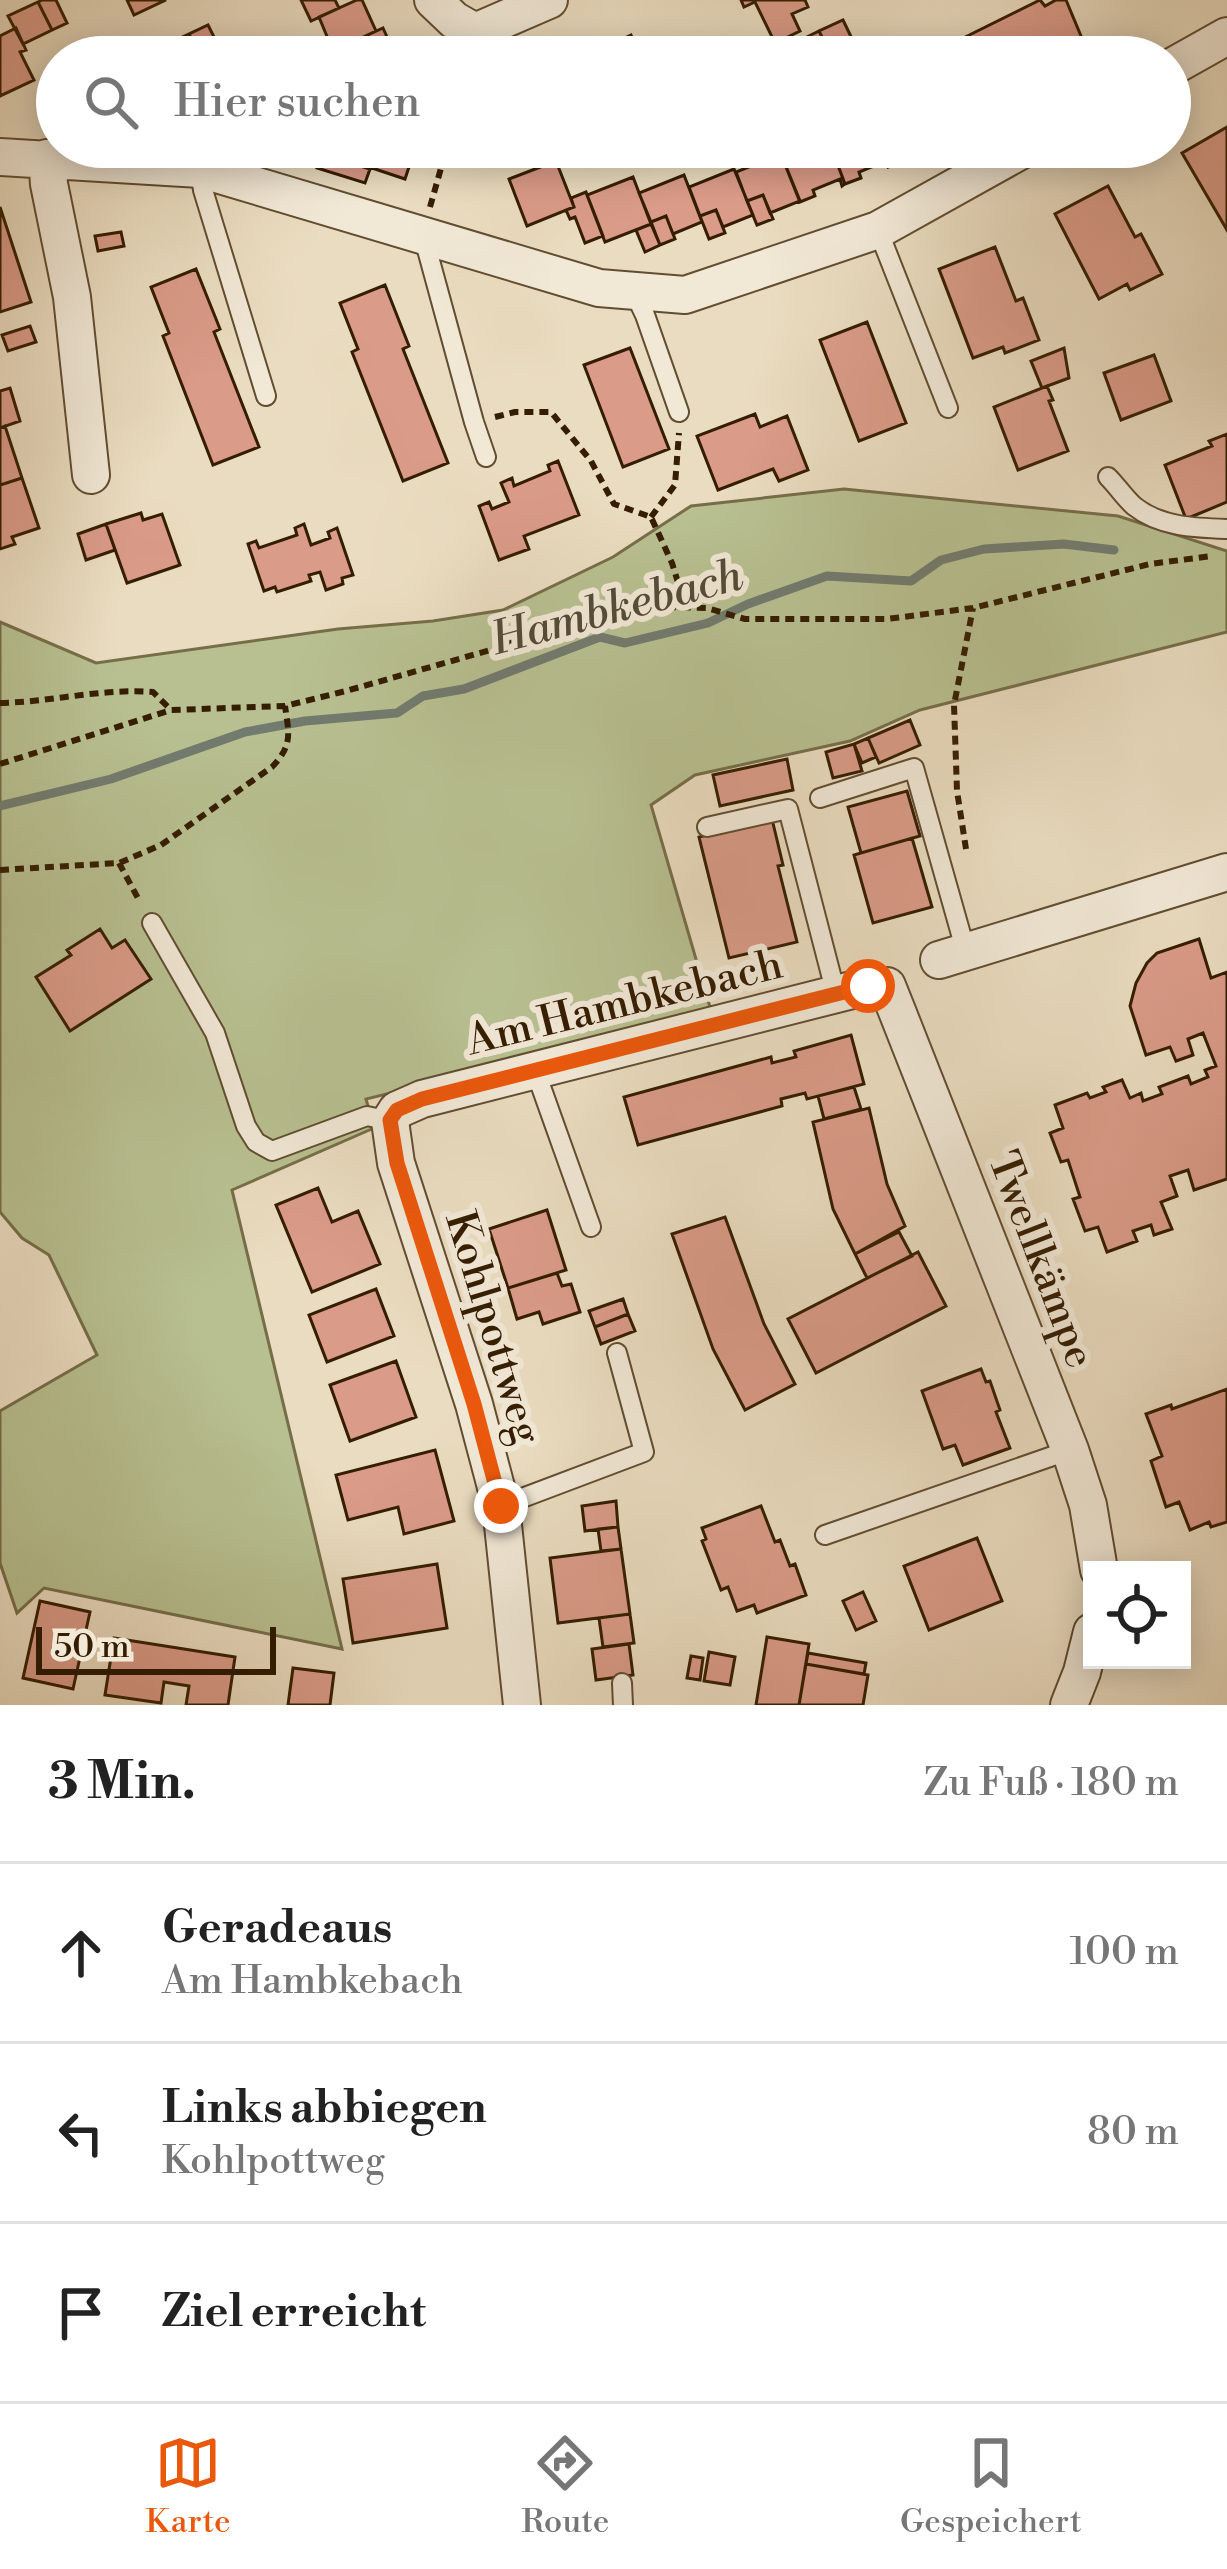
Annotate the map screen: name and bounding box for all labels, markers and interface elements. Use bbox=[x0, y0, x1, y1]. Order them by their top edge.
search box bbox=[36, 36, 1191, 168]
icon: search bbox=[78, 69, 144, 135]
text: Hier suchen bbox=[174, 74, 420, 131]
water label: Hambkebach bbox=[484, 547, 750, 670]
street label: Am Hambkebach bbox=[460, 939, 788, 1069]
route start bbox=[841, 959, 895, 1013]
street label: Twellkämpe bbox=[975, 1144, 1106, 1375]
street label: Kohlpottweg bbox=[431, 1205, 553, 1451]
route end bbox=[474, 1479, 528, 1533]
map controls bbox=[1083, 1561, 1191, 1669]
button: locate bbox=[1083, 1561, 1191, 1669]
scale bar bbox=[36, 1621, 276, 1674]
text: 50 m bbox=[54, 1627, 130, 1668]
text: 3 Min. bbox=[48, 1751, 196, 1815]
text: Zu Fuß · 180 m bbox=[923, 1759, 1179, 1808]
text: Geradeaus bbox=[162, 1900, 392, 1957]
icon: ahead bbox=[48, 1920, 114, 1986]
text: 100 m bbox=[1070, 1928, 1179, 1977]
text: Am Hambkebach bbox=[162, 1957, 463, 2006]
text: Links abbiegen bbox=[162, 2080, 487, 2137]
icon: left bbox=[48, 2100, 114, 2166]
text: 80 m bbox=[1087, 2108, 1179, 2157]
text: Kohlpottweg bbox=[162, 2137, 385, 2186]
icon: arrive bbox=[48, 2280, 114, 2346]
text: Ziel erreicht bbox=[162, 2284, 426, 2341]
tab: Karte bbox=[145, 2430, 231, 2543]
tab: Route bbox=[521, 2430, 609, 2543]
tab: Gespeichert bbox=[900, 2430, 1082, 2543]

